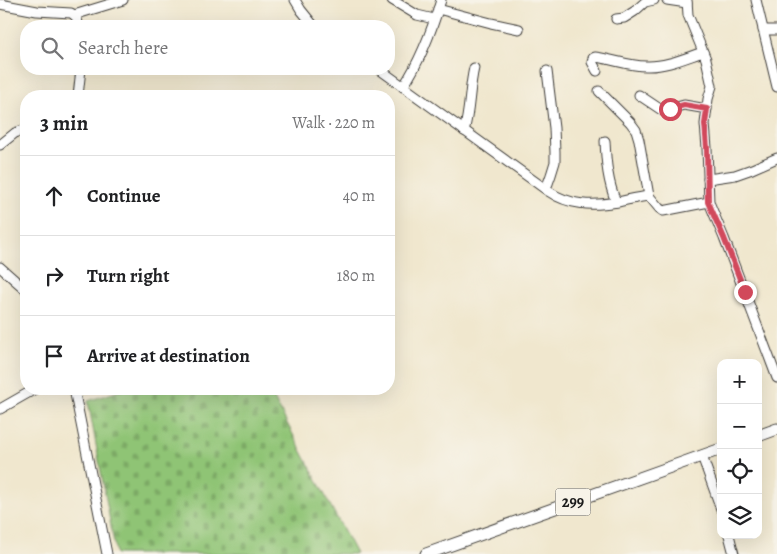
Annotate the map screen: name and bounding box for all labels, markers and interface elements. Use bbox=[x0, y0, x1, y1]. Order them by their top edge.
search box bbox=[20, 20, 395, 75]
icon: search bbox=[38, 34, 66, 62]
text: Search here bbox=[78, 35, 168, 61]
route start bbox=[659, 98, 682, 121]
text: 3 min bbox=[40, 109, 88, 137]
text: Walk · 220 m bbox=[292, 112, 375, 134]
icon: ahead bbox=[40, 182, 68, 210]
text: Continue bbox=[87, 183, 161, 209]
text: 40 m bbox=[343, 185, 375, 207]
icon: right bbox=[40, 262, 68, 290]
text: Turn right bbox=[87, 263, 169, 289]
text: 180 m bbox=[337, 265, 375, 287]
route end bbox=[734, 281, 757, 304]
icon: arrive bbox=[40, 342, 68, 370]
text: Arrive at destination bbox=[87, 343, 250, 369]
map controls bbox=[717, 359, 762, 539]
button: + bbox=[717, 359, 762, 404]
button: − bbox=[717, 404, 762, 449]
button: locate bbox=[717, 449, 762, 494]
road number: 299 bbox=[556, 488, 590, 516]
button: layers bbox=[717, 494, 762, 539]

